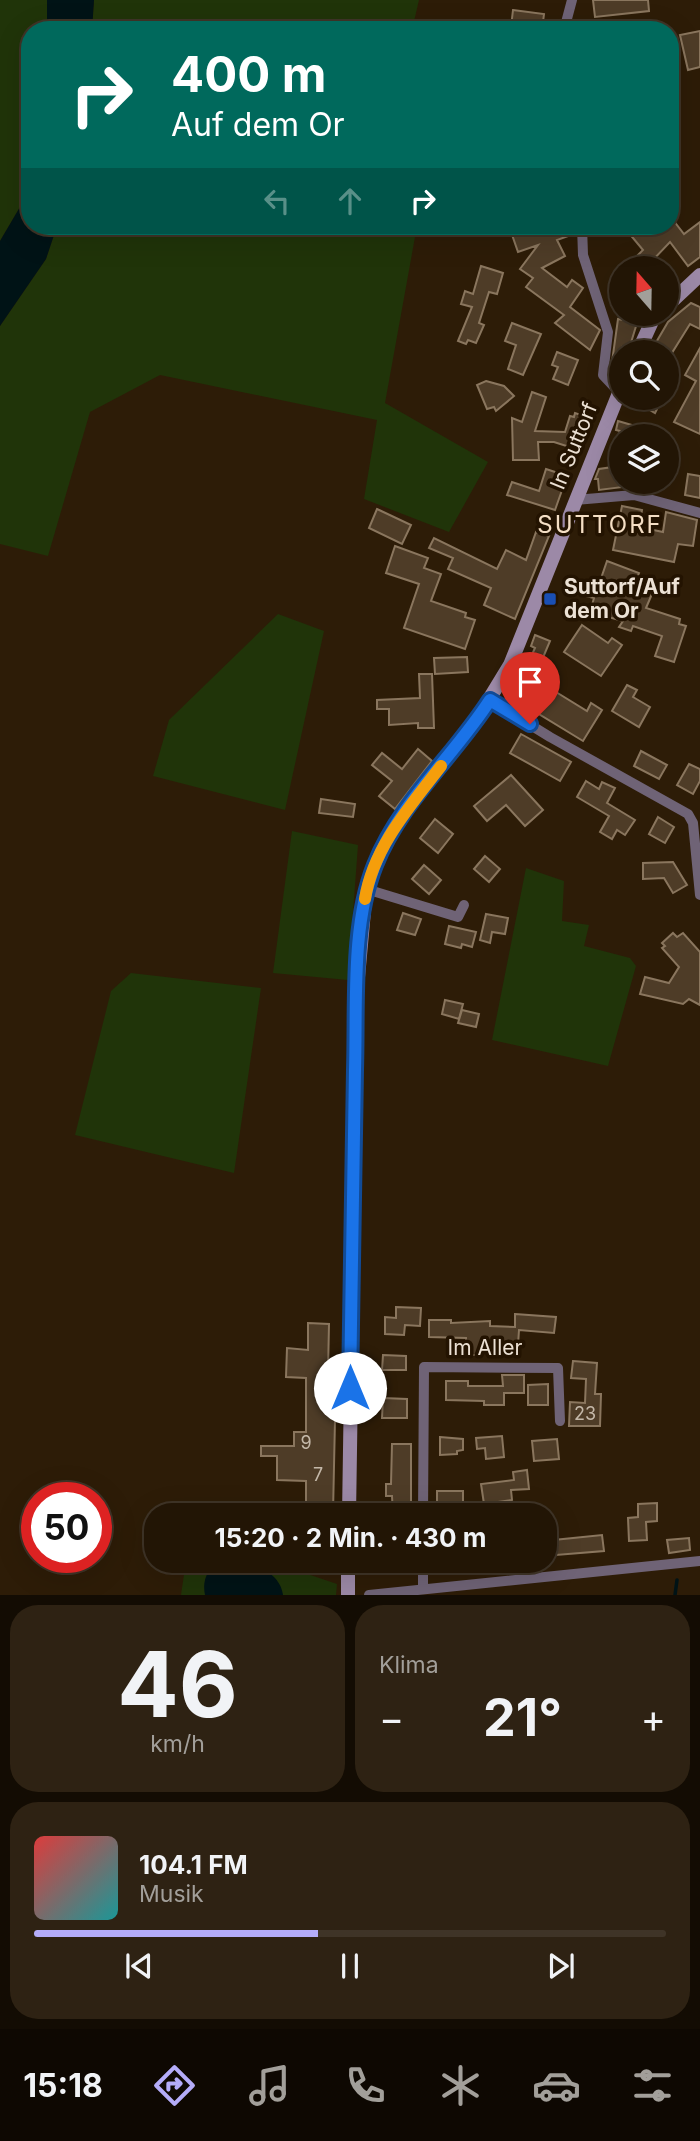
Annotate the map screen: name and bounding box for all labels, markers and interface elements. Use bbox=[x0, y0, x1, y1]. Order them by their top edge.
text: 400 m bbox=[171, 45, 327, 104]
icon: right bbox=[56, 49, 147, 140]
text: Auf dem Or bbox=[171, 105, 345, 144]
icon: left bbox=[258, 182, 296, 220]
icon: ahead bbox=[331, 182, 369, 220]
icon: right bbox=[404, 182, 442, 220]
north arrow bbox=[609, 256, 679, 326]
map controls bbox=[609, 256, 679, 494]
button: search bbox=[609, 340, 679, 410]
street label: In Suttorf bbox=[545, 399, 602, 493]
button: layers bbox=[609, 424, 679, 494]
district label: SUTTORF bbox=[537, 510, 663, 539]
place label: Suttorf/Auf dem Or bbox=[564, 574, 681, 623]
marker: Suttorf/Auf dem Or bbox=[542, 591, 558, 607]
pin bbox=[500, 652, 560, 724]
icon: arrive bbox=[511, 663, 549, 701]
street label: Im Aller bbox=[448, 1335, 522, 1360]
position arrow bbox=[313, 1351, 387, 1425]
house number: 23 bbox=[574, 1403, 596, 1424]
house number: 9 bbox=[300, 1432, 312, 1453]
house number: 7 bbox=[313, 1464, 323, 1485]
speed limit sign: 50 bbox=[21, 1482, 112, 1573]
text: 15:20 · 2 Min. · 430 m bbox=[214, 1522, 487, 1553]
text: 46 bbox=[117, 1629, 238, 1739]
text: Klima bbox=[379, 1651, 439, 1679]
text: 21° bbox=[483, 1686, 562, 1749]
text: − bbox=[379, 1695, 404, 1741]
text: + bbox=[641, 1695, 666, 1741]
text: km/h bbox=[150, 1730, 205, 1758]
text: 104.1 FM bbox=[139, 1849, 248, 1880]
text: Musik bbox=[139, 1880, 204, 1908]
icon: previous bbox=[120, 1947, 158, 1985]
icon: pause bbox=[331, 1947, 369, 1985]
icon: next bbox=[542, 1947, 580, 1985]
icon: directions bbox=[150, 2061, 199, 2110]
icon: music bbox=[245, 2061, 294, 2110]
icon: phone bbox=[341, 2061, 390, 2110]
icon: climate bbox=[436, 2061, 485, 2110]
icon: car bbox=[532, 2061, 581, 2110]
icon: filters bbox=[628, 2061, 677, 2110]
text: 15:18 bbox=[23, 2066, 103, 2105]

